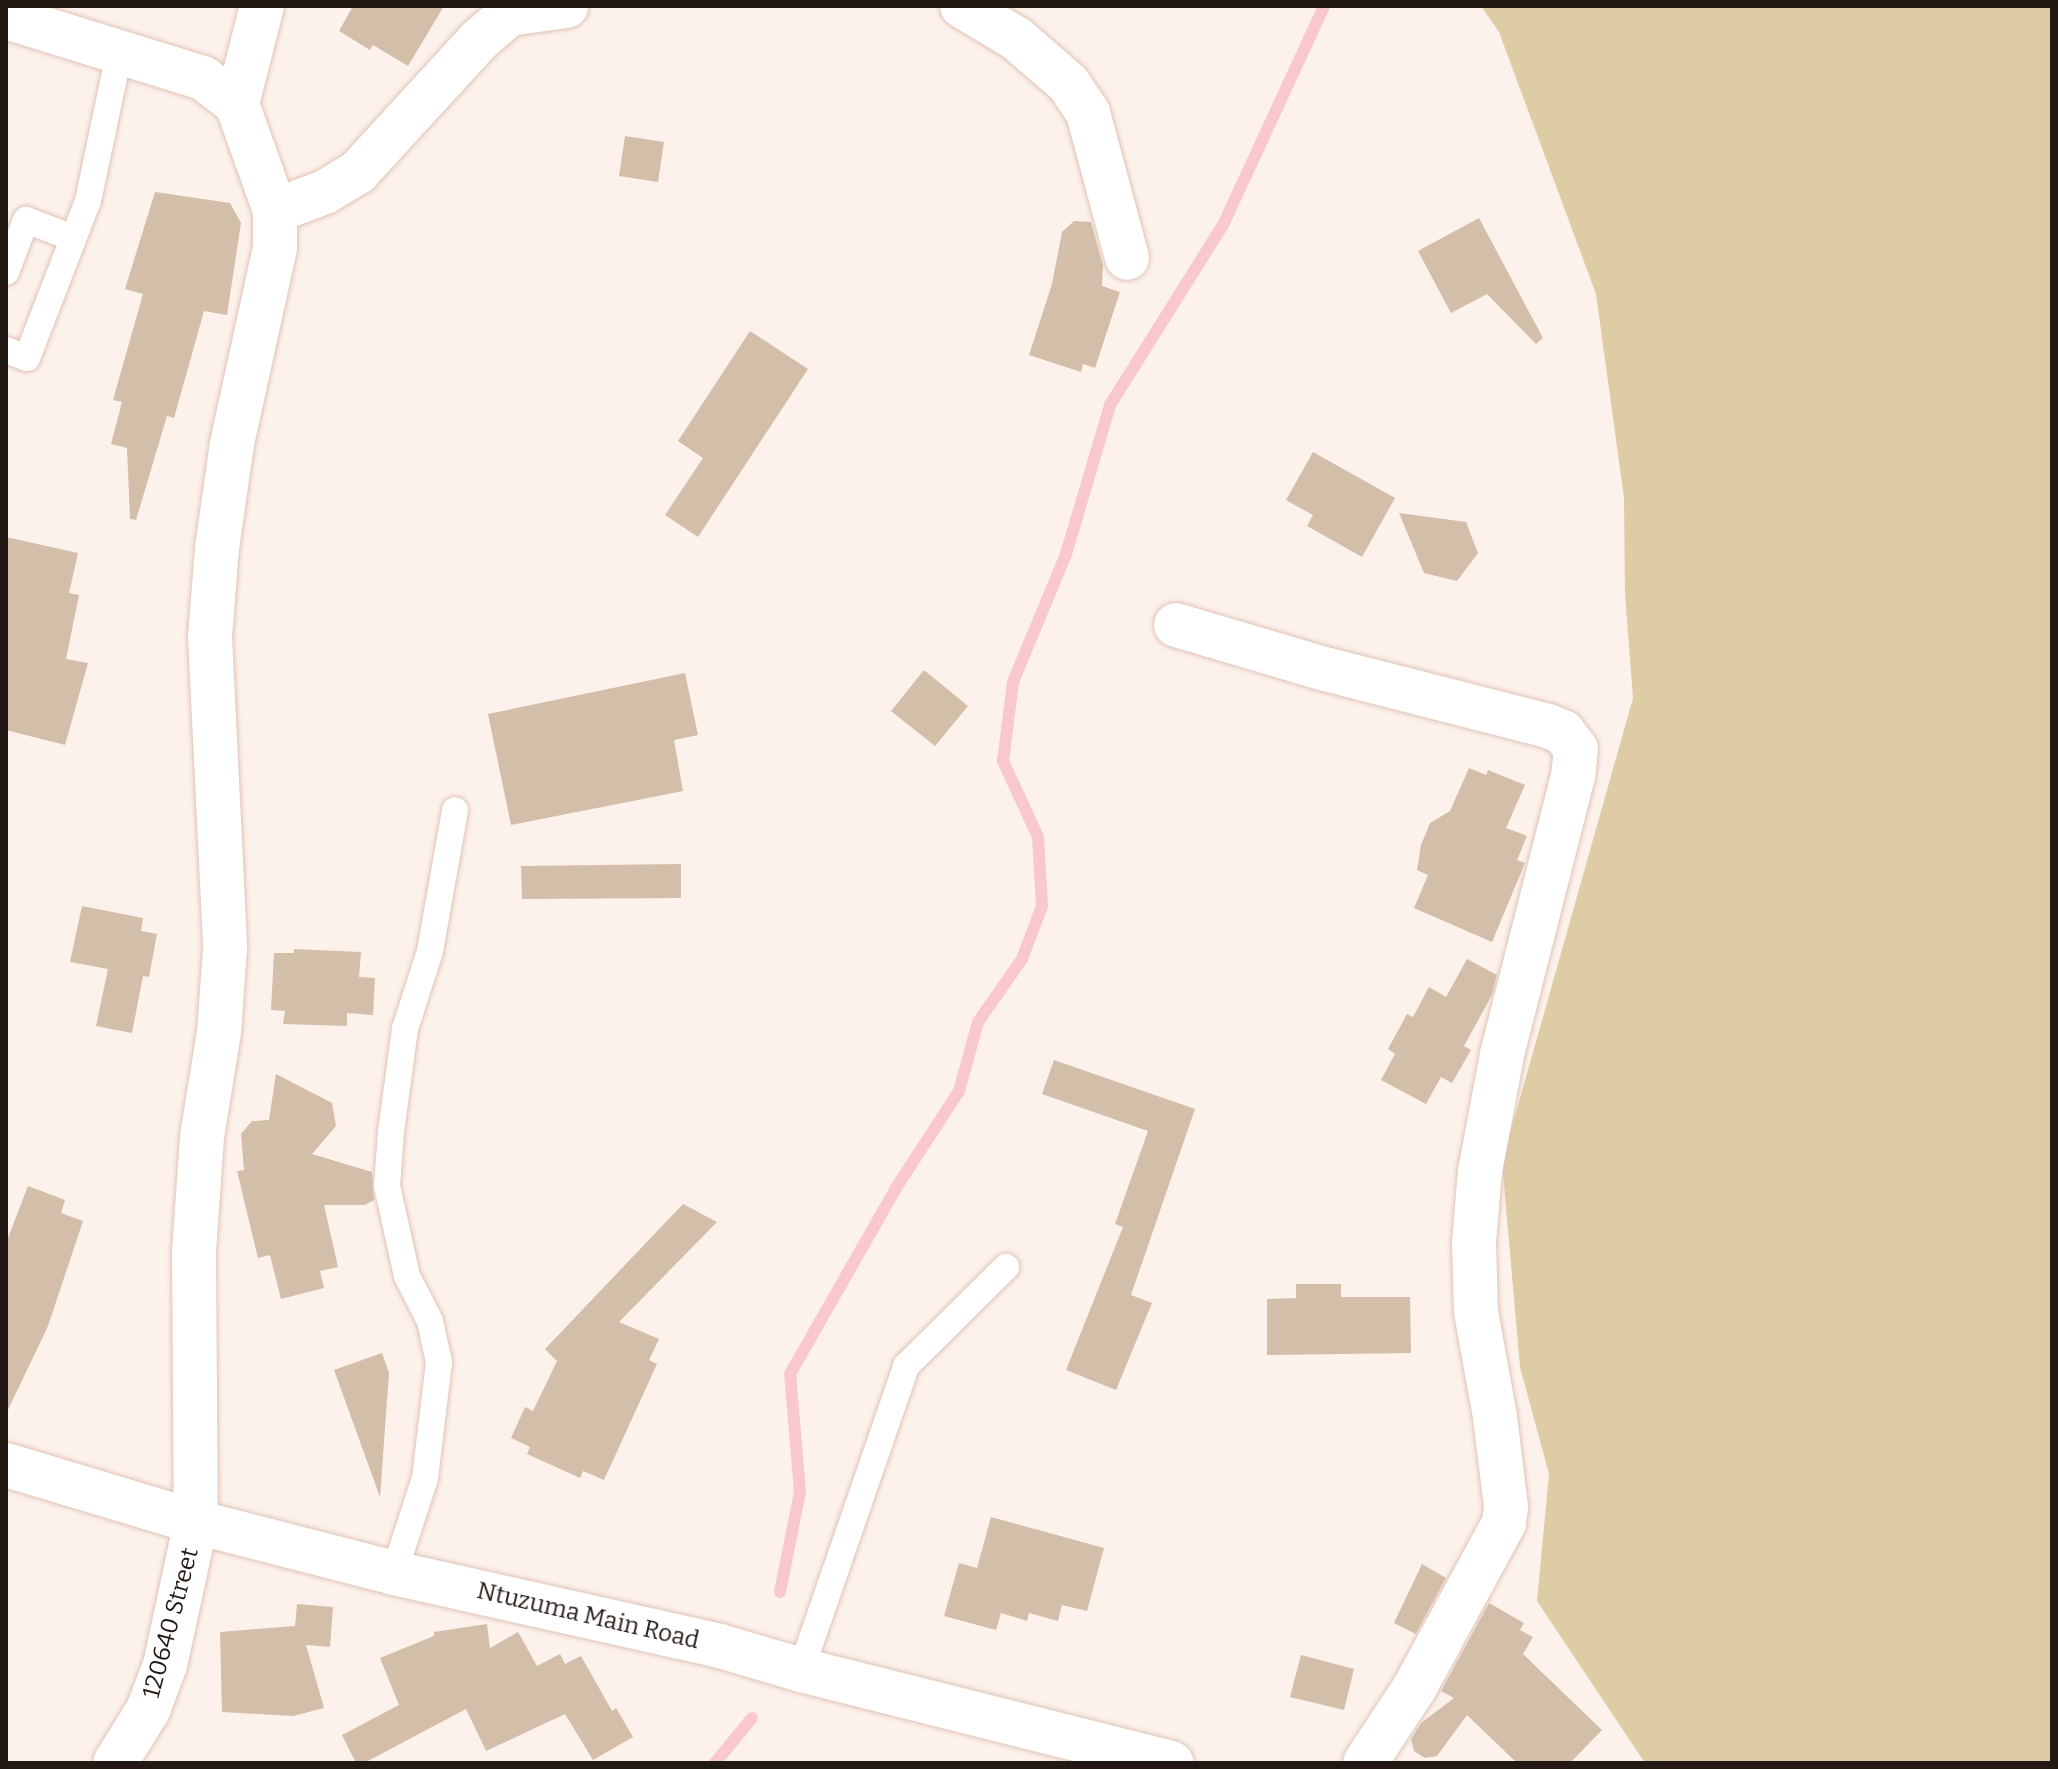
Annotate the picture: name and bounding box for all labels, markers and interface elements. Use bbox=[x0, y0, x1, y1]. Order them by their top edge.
street label: 120640 Street bbox=[137, 1545, 205, 1701]
street label: Ntuzuma Main Road bbox=[474, 1576, 702, 1656]

